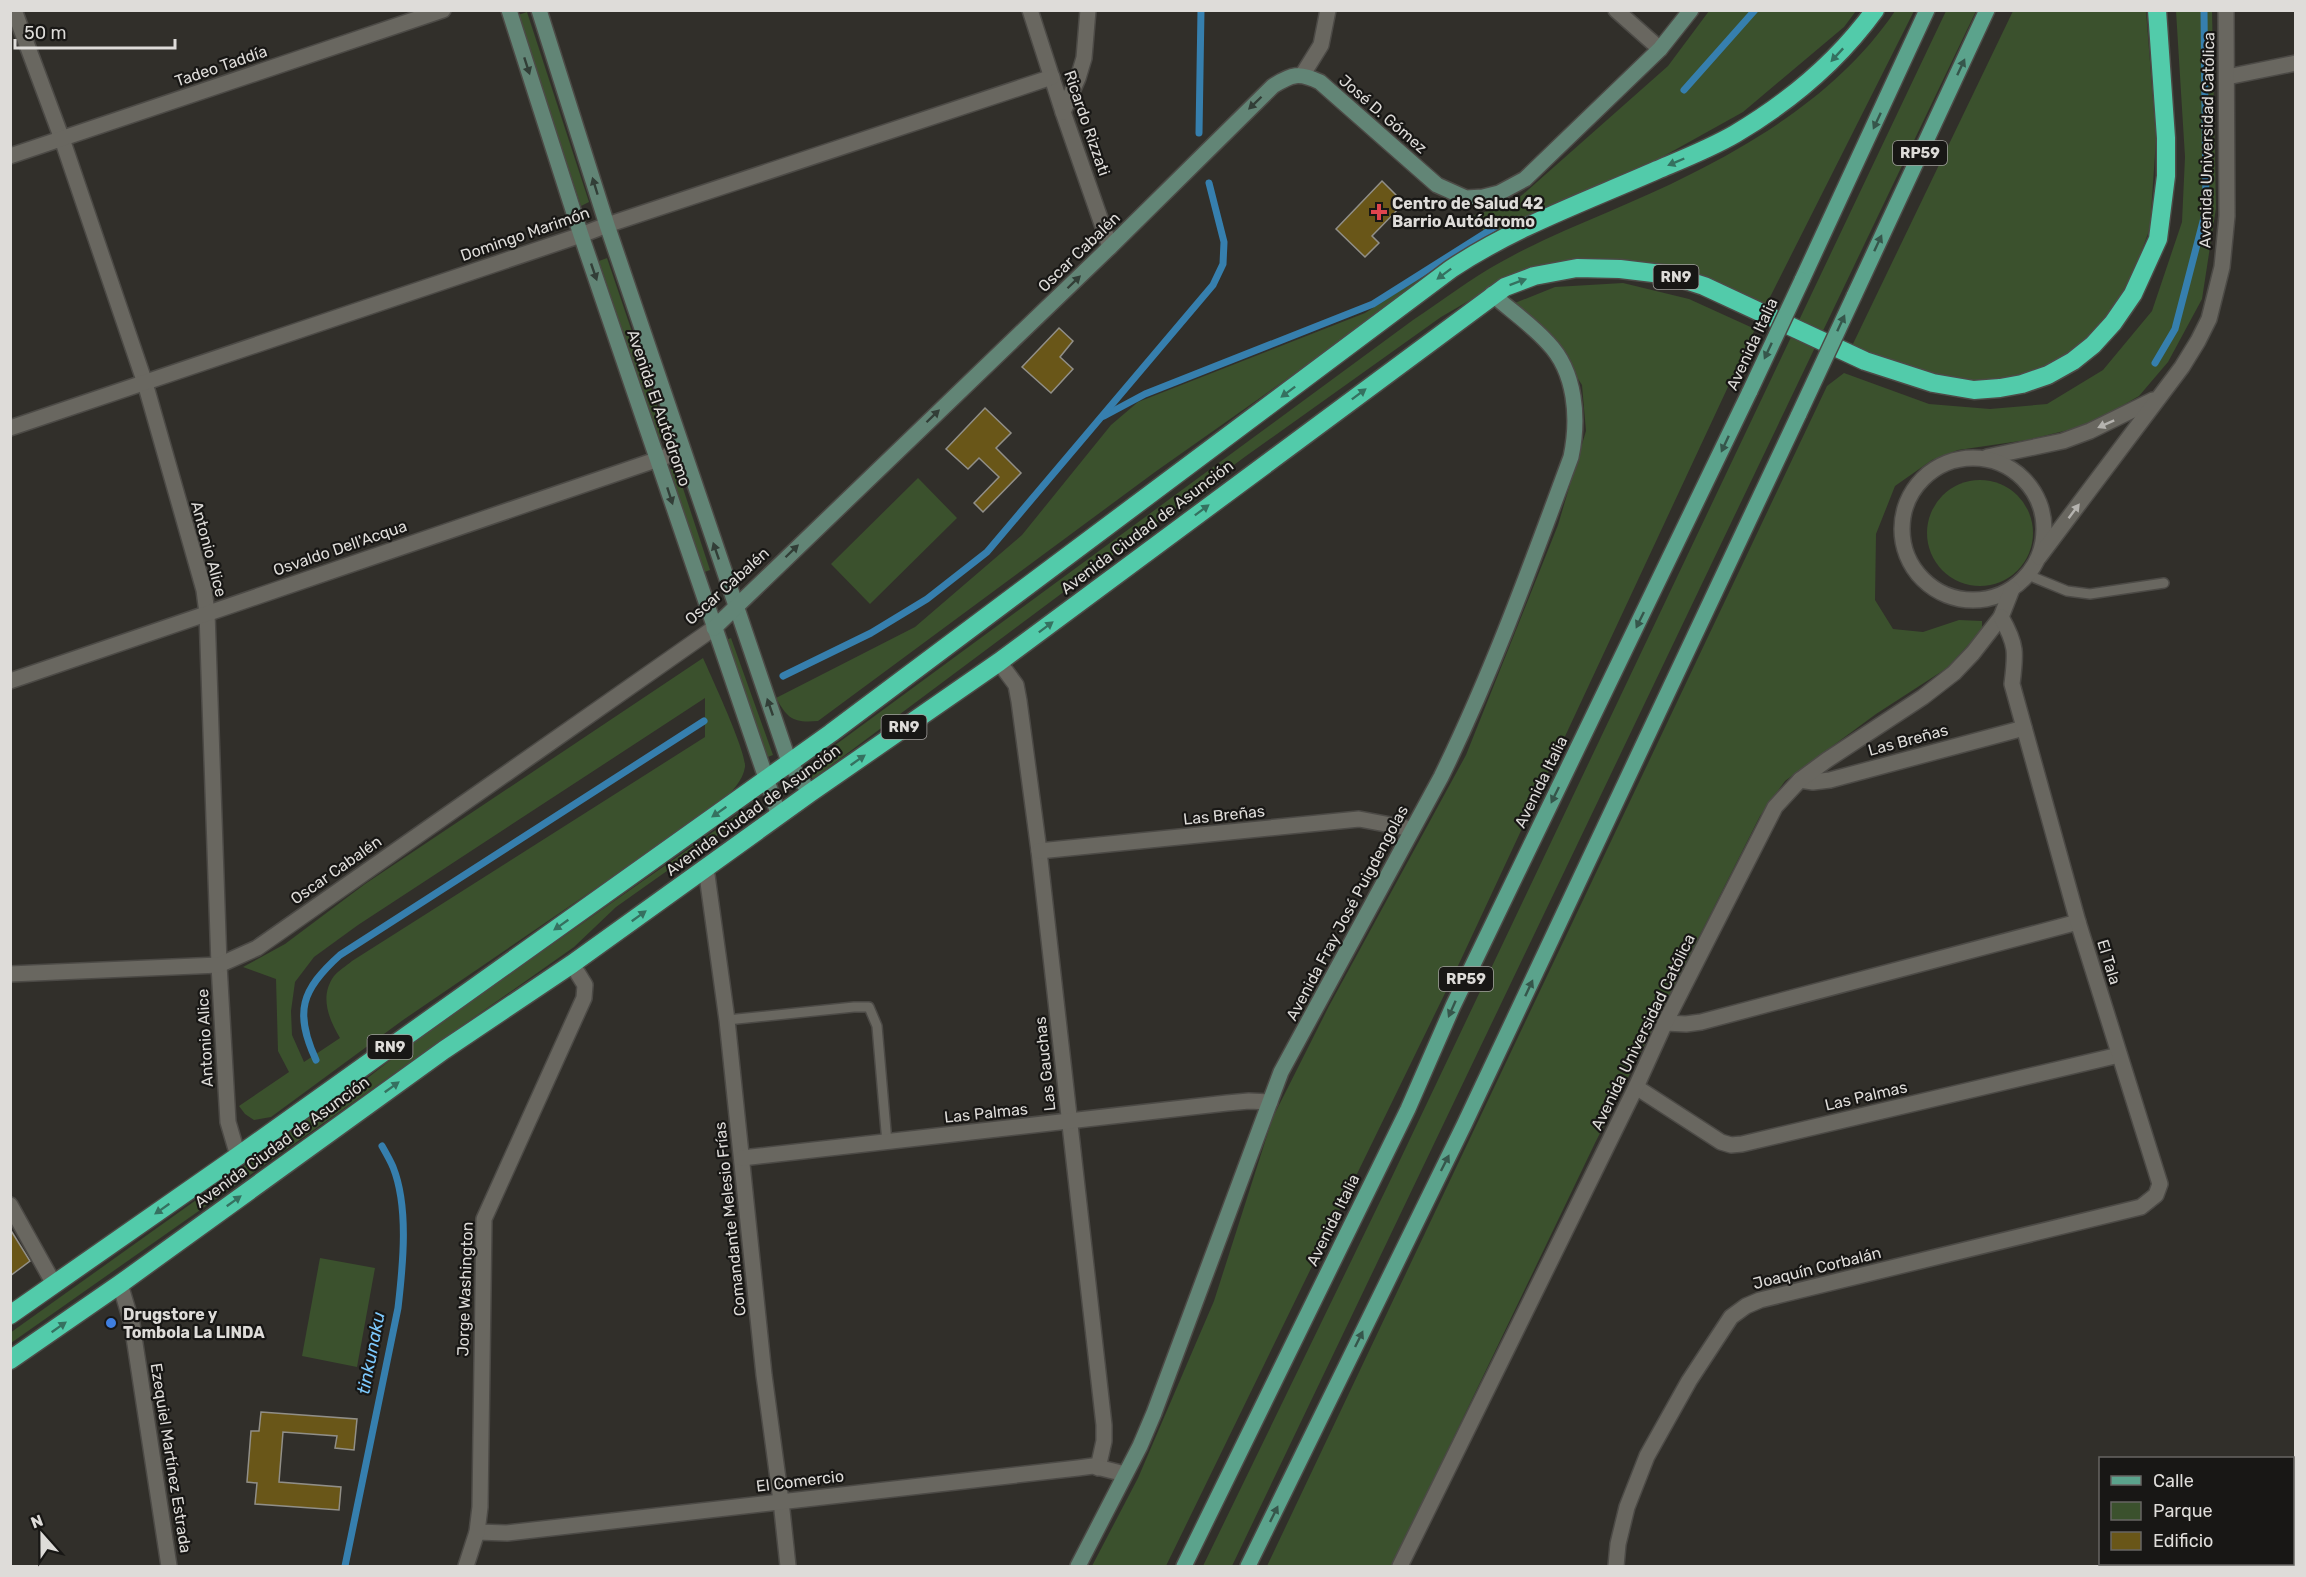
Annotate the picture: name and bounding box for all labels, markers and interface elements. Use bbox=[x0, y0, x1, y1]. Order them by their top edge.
scale bar bbox=[15, 12, 176, 50]
text: 50 m bbox=[24, 22, 67, 44]
street label: Avenida Universidad Católica bbox=[2196, 32, 2218, 248]
street label: Tadeo Taddía bbox=[172, 41, 270, 91]
one-way arrow bbox=[1830, 47, 1844, 62]
one-way arrow bbox=[522, 57, 532, 75]
one-way arrow bbox=[1956, 58, 1965, 75]
street label: Ricardo Rizzati bbox=[1060, 68, 1114, 178]
street label: José D. Gómez bbox=[1335, 71, 1431, 157]
one-way arrow bbox=[1248, 96, 1262, 110]
one-way arrow bbox=[1871, 112, 1881, 130]
road number: RP59 bbox=[1893, 141, 1947, 165]
one-way arrow bbox=[1666, 157, 1684, 167]
one-way arrow bbox=[589, 177, 599, 195]
place label: Centro de Salud 42 Barrio Autódromo bbox=[1392, 194, 1544, 231]
street label: Domingo Marimón bbox=[458, 203, 592, 265]
marker: Centro de Salud 42 Barrio Autódromo bbox=[1370, 203, 1388, 221]
street label: Oscar Cabalén bbox=[1034, 208, 1124, 296]
one-way arrow bbox=[1874, 235, 1883, 252]
one-way arrow bbox=[589, 263, 599, 281]
road number: RN9 bbox=[1654, 265, 1698, 289]
one-way arrow bbox=[1437, 268, 1452, 280]
one-way arrow bbox=[1067, 275, 1081, 289]
one-way arrow bbox=[1509, 276, 1527, 286]
street label: Avenida Italia bbox=[1722, 295, 1782, 393]
one-way arrow bbox=[1837, 314, 1846, 331]
street label: Avenida El Autódromo bbox=[623, 327, 695, 489]
one-way arrow bbox=[1764, 343, 1773, 360]
one-way arrow bbox=[1281, 385, 1296, 397]
one-way arrow bbox=[1351, 388, 1366, 400]
one-way arrow bbox=[926, 410, 940, 424]
one-way arrow bbox=[2098, 420, 2115, 429]
one-way arrow bbox=[1720, 436, 1730, 454]
street label: Avenida Ciudad de Asunción bbox=[1057, 456, 1237, 598]
one-way arrow bbox=[666, 487, 675, 505]
street label: Antonio Alice bbox=[187, 499, 231, 599]
one-way arrow bbox=[2068, 503, 2080, 519]
one-way arrow bbox=[1194, 504, 1210, 516]
street label: Osvaldo Dell'Acqua bbox=[271, 516, 409, 580]
one-way arrow bbox=[711, 542, 720, 560]
street label: Oscar Cabalén bbox=[681, 543, 773, 629]
one-way arrow bbox=[785, 544, 800, 558]
one-way arrow bbox=[1635, 611, 1645, 628]
one-way arrow bbox=[1038, 620, 1054, 633]
one-way arrow bbox=[764, 698, 774, 716]
road number: RN9 bbox=[882, 715, 926, 739]
street label: Las Breñas bbox=[1866, 720, 1950, 760]
street label: Avenida Italia bbox=[1511, 733, 1571, 831]
street label: Avenida Ciudad de Asunción bbox=[662, 740, 844, 880]
one-way arrow bbox=[850, 755, 866, 766]
one-way arrow bbox=[1550, 787, 1559, 804]
street label: Las Breñas bbox=[1182, 801, 1266, 829]
street label: Avenida Fray José Puigdengolas bbox=[1282, 802, 1412, 1024]
one-way arrow bbox=[712, 806, 728, 818]
street label: Oscar Cabalén bbox=[287, 832, 385, 908]
one-way arrow bbox=[630, 910, 646, 922]
one-way arrow bbox=[553, 919, 568, 931]
street label: Avenida Universidad Católica bbox=[1587, 931, 1699, 1133]
street label: El Tala bbox=[2093, 937, 2125, 987]
road number: RP59 bbox=[1439, 967, 1493, 991]
one-way arrow bbox=[1525, 979, 1534, 996]
street label: Antonio Alice bbox=[193, 988, 217, 1088]
one-way arrow bbox=[1447, 1000, 1457, 1018]
street label: Las Gauchas bbox=[1031, 1016, 1059, 1112]
road number: RN9 bbox=[368, 1035, 412, 1059]
street label: Avenida Ciudad de Asunción bbox=[191, 1072, 373, 1212]
street label: Las Palmas bbox=[1823, 1077, 1909, 1115]
one-way arrow bbox=[384, 1081, 400, 1093]
street label: Las Palmas bbox=[943, 1099, 1029, 1127]
street label: Comandante Melesio Frías bbox=[710, 1121, 750, 1317]
one-way arrow bbox=[1440, 1155, 1450, 1172]
street label: Avenida Italia bbox=[1303, 1171, 1363, 1269]
one-way arrow bbox=[226, 1195, 242, 1207]
one-way arrow bbox=[155, 1203, 171, 1215]
street label: Jorge Washington bbox=[453, 1221, 477, 1357]
street label: Joaquín Corbalán bbox=[1751, 1243, 1883, 1293]
place label: Drugstore y Tombola La LINDA bbox=[123, 1305, 265, 1342]
water label: tinkunaku bbox=[352, 1310, 390, 1396]
marker: Drugstore y Tombola La LINDA bbox=[104, 1316, 118, 1330]
one-way arrow bbox=[50, 1321, 66, 1333]
one-way arrow bbox=[1354, 1330, 1364, 1347]
street label: Ezequiel Martínez Estrada bbox=[147, 1362, 195, 1554]
legend bbox=[2099, 1457, 2294, 1565]
street label: El Comercio bbox=[755, 1466, 845, 1496]
text: Calle bbox=[2153, 1470, 2194, 1492]
text: Parque bbox=[2153, 1500, 2213, 1522]
north arrow bbox=[12, 1505, 72, 1565]
one-way arrow bbox=[1269, 1505, 1278, 1522]
text: N bbox=[28, 1511, 46, 1532]
text: Edificio bbox=[2153, 1530, 2213, 1552]

